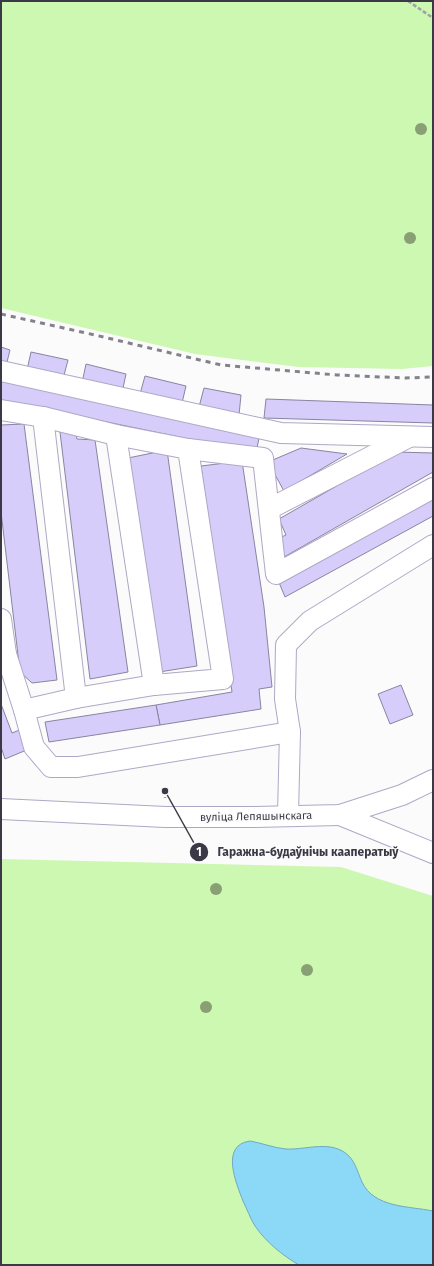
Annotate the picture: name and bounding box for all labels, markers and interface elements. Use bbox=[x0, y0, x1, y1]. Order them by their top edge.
street label: вуліца Лепяшынскага bbox=[200, 809, 312, 824]
callout: Гаражна-будаўнічы кааператыў bbox=[189, 840, 407, 864]
text: 1 bbox=[196, 845, 202, 859]
text: Гаражна-будаўнічы кааператыў bbox=[217, 845, 399, 859]

